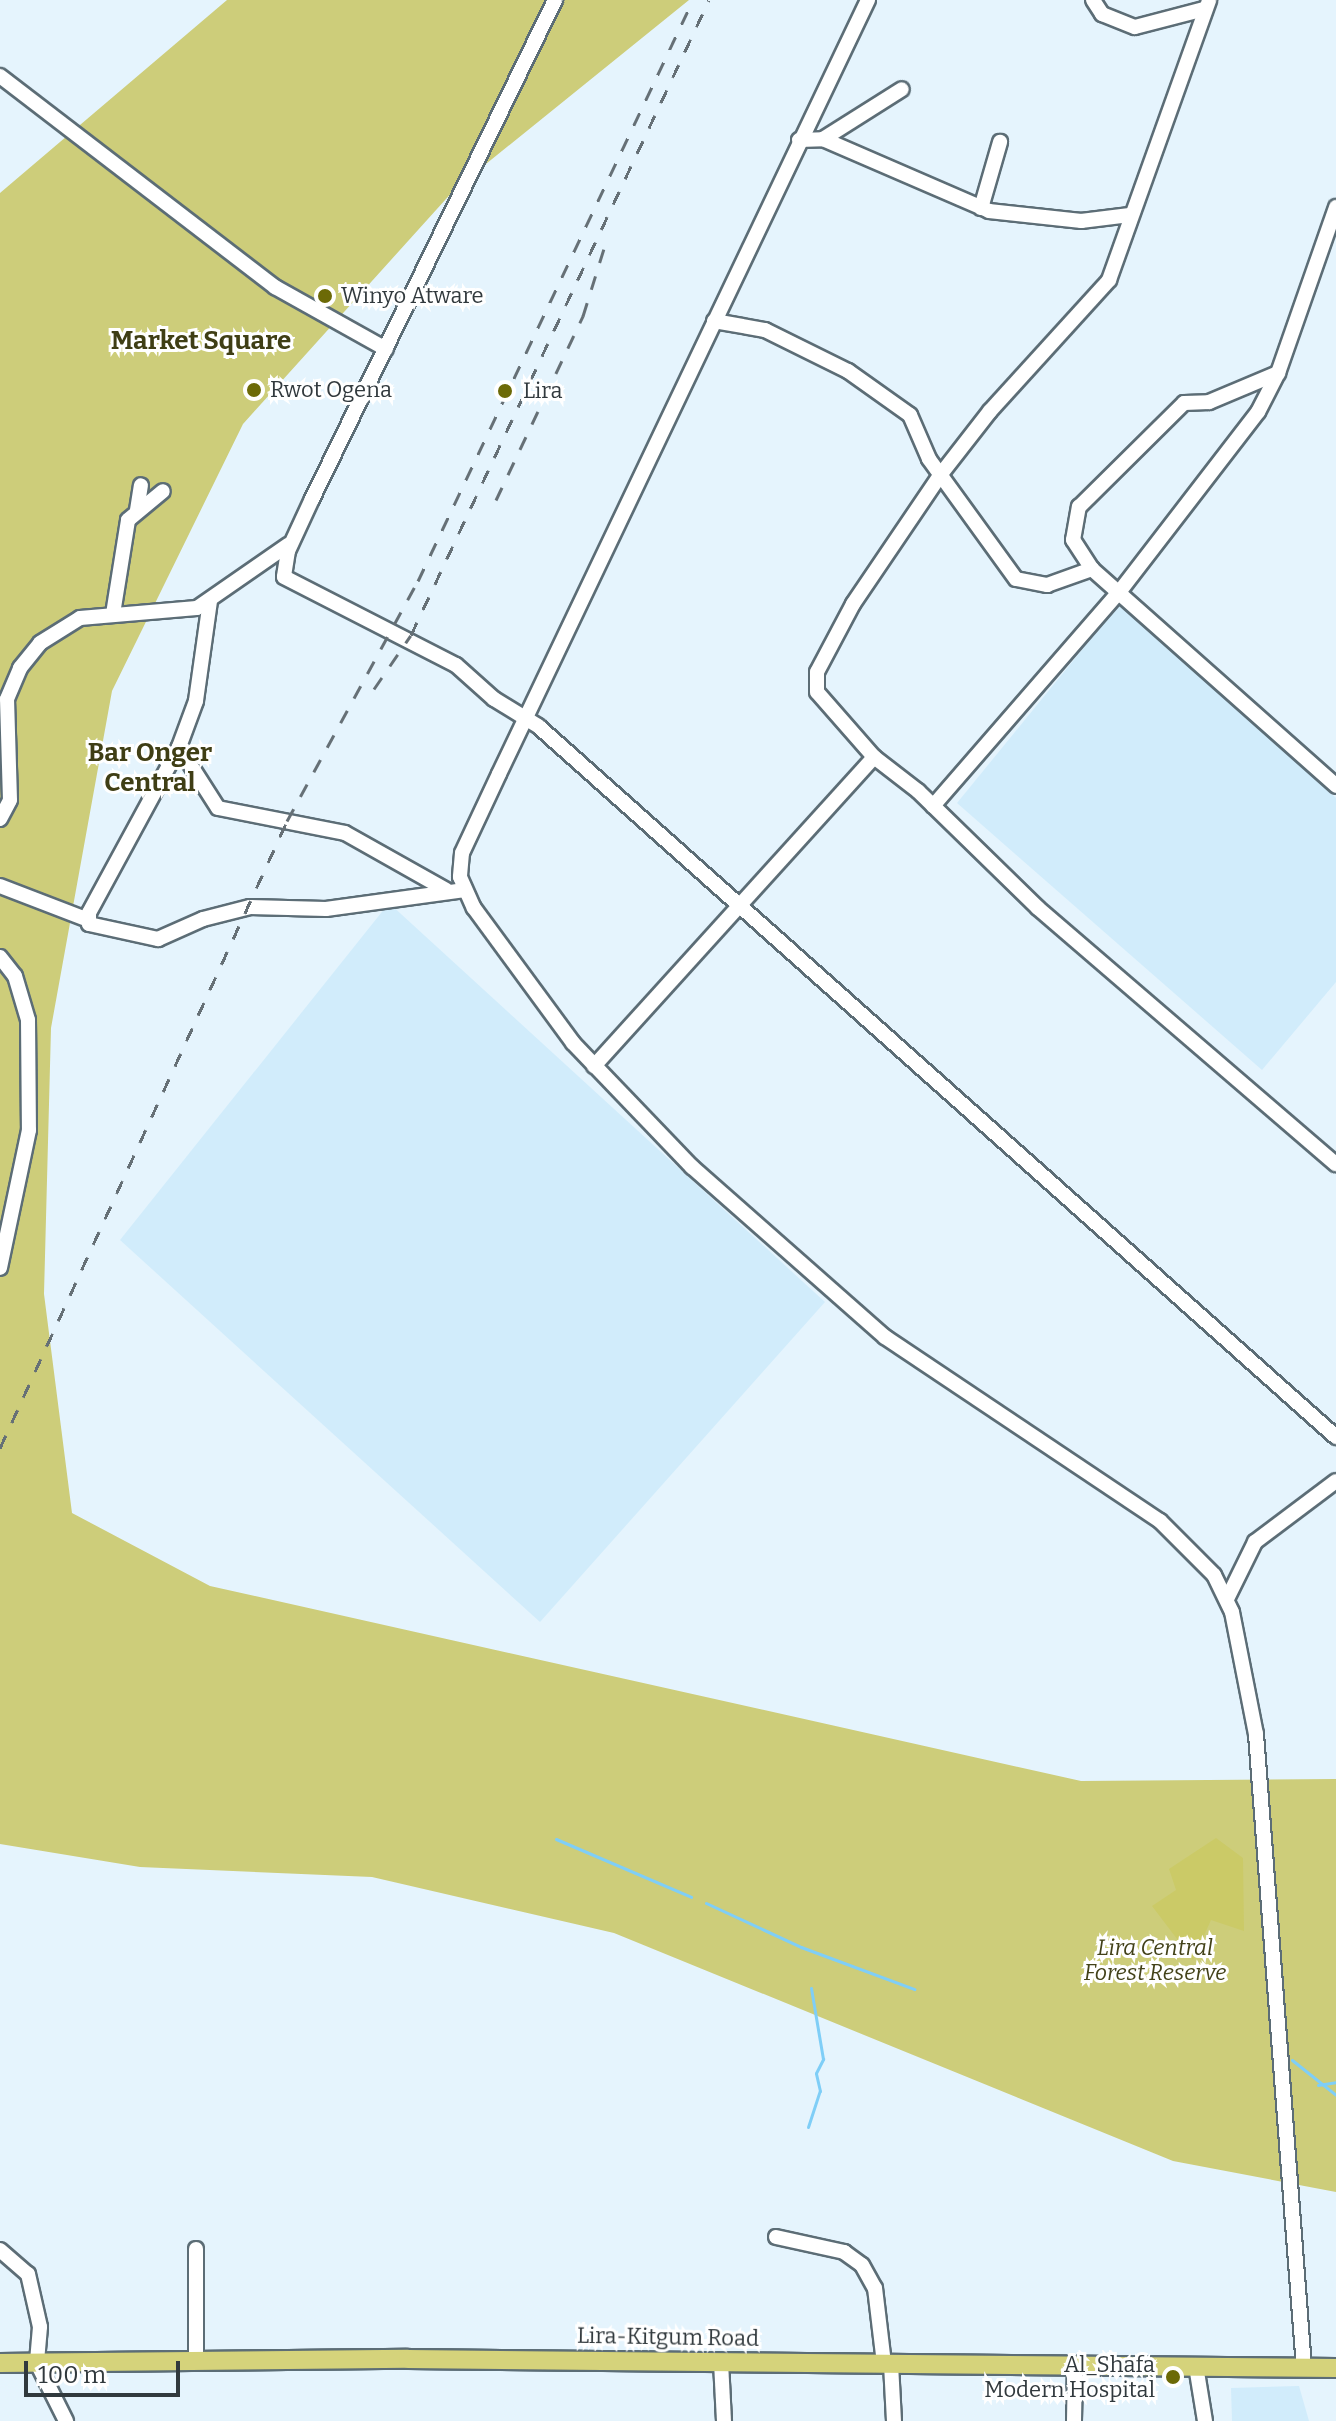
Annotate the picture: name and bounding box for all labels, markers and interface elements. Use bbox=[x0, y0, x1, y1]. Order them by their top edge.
place label: Winyo Atware bbox=[341, 283, 484, 309]
marker: Winyo Atware bbox=[316, 287, 334, 305]
district label: Market Square bbox=[111, 325, 291, 357]
place label: Rwot Ogena bbox=[270, 377, 392, 403]
place label: Lira bbox=[523, 378, 562, 404]
marker: Lira bbox=[494, 380, 516, 402]
marker: Rwot Ogena bbox=[245, 381, 263, 399]
district label: Bar Onger Central bbox=[88, 737, 212, 798]
park label: Lira Central Forest Reserve bbox=[1084, 1934, 1226, 1986]
street label: Lira-Kitgum Road bbox=[577, 2322, 759, 2352]
scale bar bbox=[28, 2345, 184, 2395]
place label: Al_Shafa Modern Hospital bbox=[984, 2351, 1155, 2402]
text: 100 m bbox=[38, 2361, 106, 2389]
marker: Al_Shafa Modern Hospital bbox=[1162, 2366, 1184, 2388]

